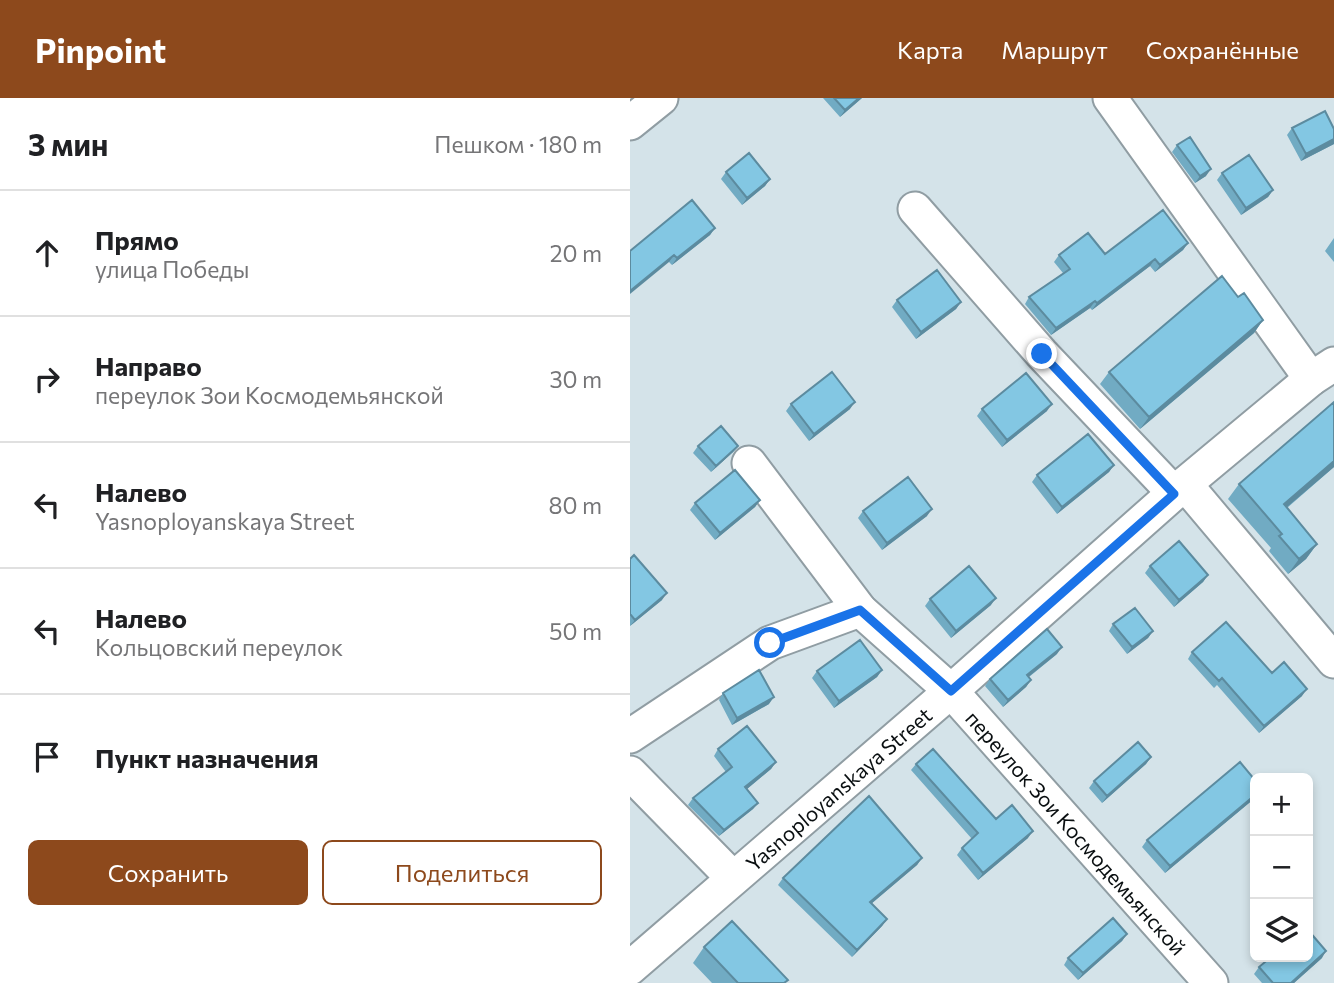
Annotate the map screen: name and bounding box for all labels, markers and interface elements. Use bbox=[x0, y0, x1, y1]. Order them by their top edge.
text: Pinpoint bbox=[35, 29, 166, 70]
text: Карта bbox=[897, 35, 963, 64]
text: Маршрут bbox=[1001, 35, 1108, 64]
text: Сохранённые bbox=[1146, 35, 1299, 64]
text: 3 мин bbox=[28, 125, 108, 162]
text: Пешком · 180 m bbox=[434, 130, 602, 158]
text: Прямо bbox=[95, 224, 179, 255]
icon: ahead bbox=[28, 234, 66, 272]
text: 20 m bbox=[550, 239, 602, 267]
text: улица Победы bbox=[95, 255, 249, 283]
route end bbox=[1026, 338, 1057, 369]
text: Направо bbox=[95, 350, 202, 381]
icon: right bbox=[28, 360, 66, 398]
text: 30 m bbox=[549, 365, 602, 393]
text: переулок Зои Космодемьянской bbox=[95, 381, 444, 409]
text: Налево bbox=[95, 476, 187, 507]
icon: left bbox=[28, 486, 66, 524]
text: 80 m bbox=[549, 491, 602, 519]
text: Yasnoployanskaya Street bbox=[95, 507, 355, 535]
text: Налево bbox=[95, 602, 187, 633]
icon: left bbox=[28, 612, 66, 650]
text: 50 m bbox=[549, 617, 602, 645]
route start bbox=[754, 627, 785, 658]
text: Кольцовский переулок bbox=[95, 633, 343, 661]
street label: Yasnoployanskaya Street bbox=[740, 701, 936, 875]
street label: переулок Зои Космодемьянской bbox=[961, 705, 1192, 959]
icon: arrive bbox=[28, 738, 66, 776]
text: Пункт назначения bbox=[95, 742, 319, 773]
map controls bbox=[1250, 773, 1313, 962]
button: + bbox=[1250, 773, 1313, 836]
button: − bbox=[1250, 836, 1313, 899]
button: Сохранить bbox=[28, 840, 308, 905]
button: Поделиться bbox=[322, 840, 602, 905]
button: layers bbox=[1250, 899, 1313, 962]

